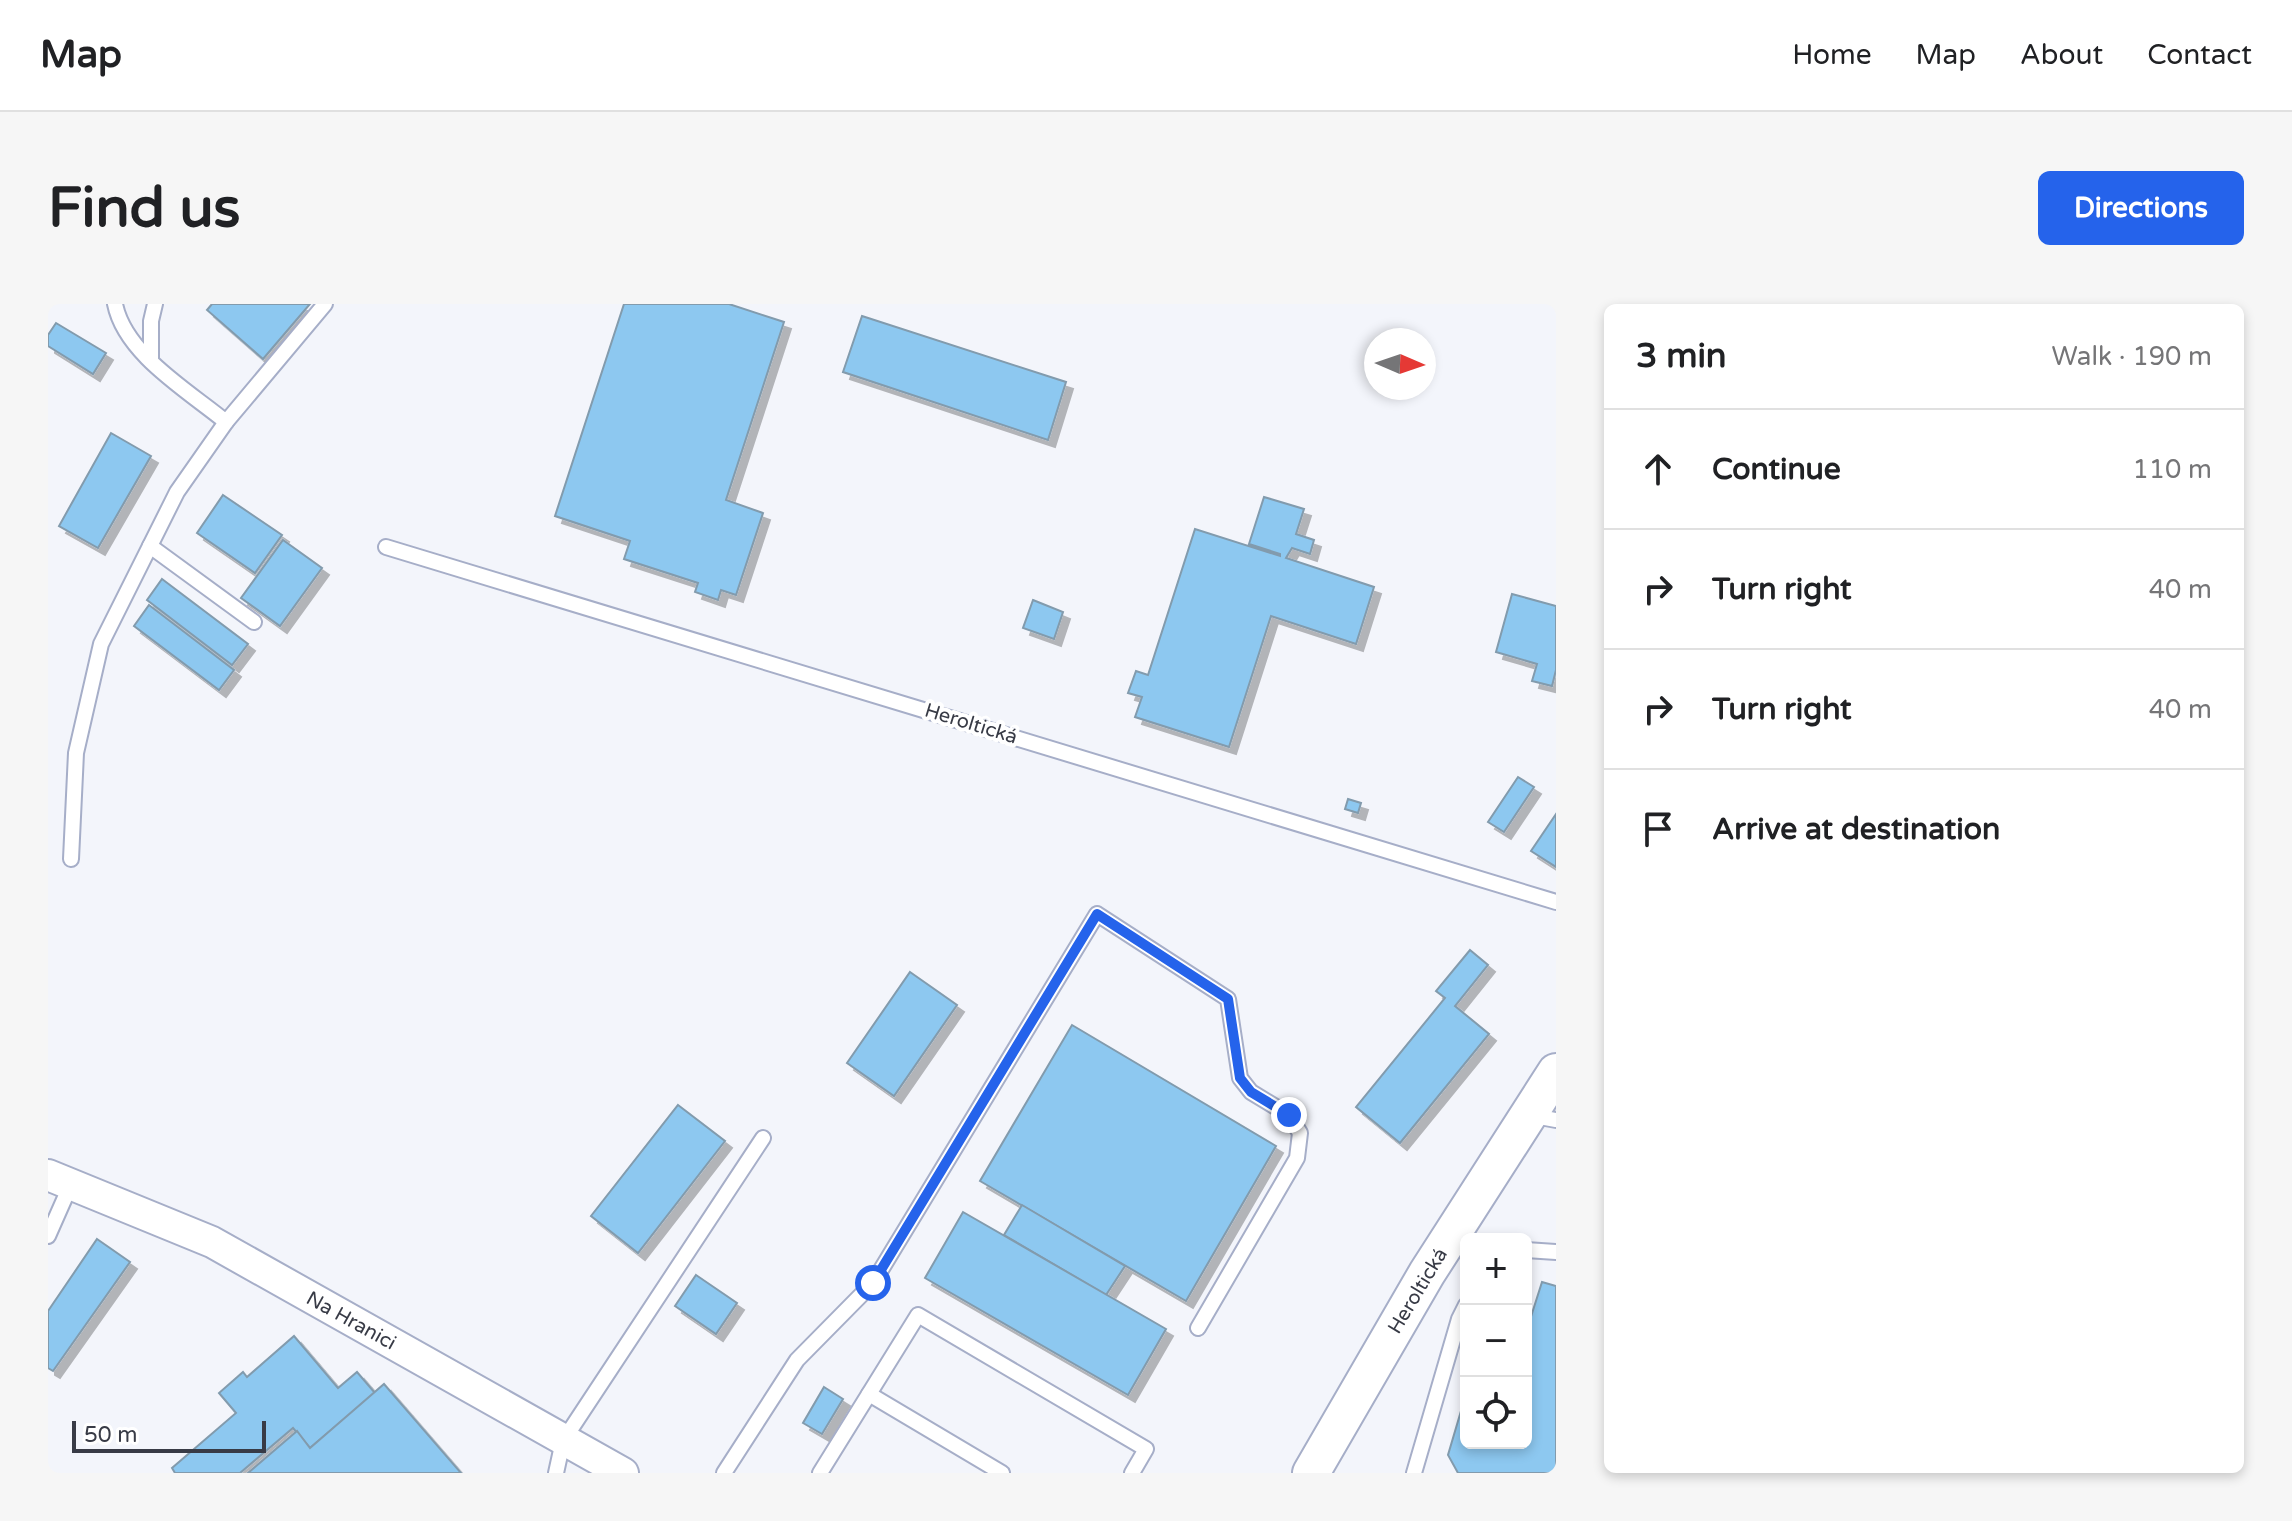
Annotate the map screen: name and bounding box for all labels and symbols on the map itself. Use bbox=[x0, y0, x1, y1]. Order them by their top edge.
north arrow bbox=[1364, 328, 1436, 400]
street label: Heroltická bbox=[922, 699, 1020, 749]
route end bbox=[1271, 1097, 1307, 1133]
street label: Heroltická bbox=[1383, 1244, 1453, 1338]
route start bbox=[855, 1265, 891, 1301]
street label: Na Hranici bbox=[302, 1286, 400, 1356]
scale bar bbox=[72, 1417, 266, 1453]

